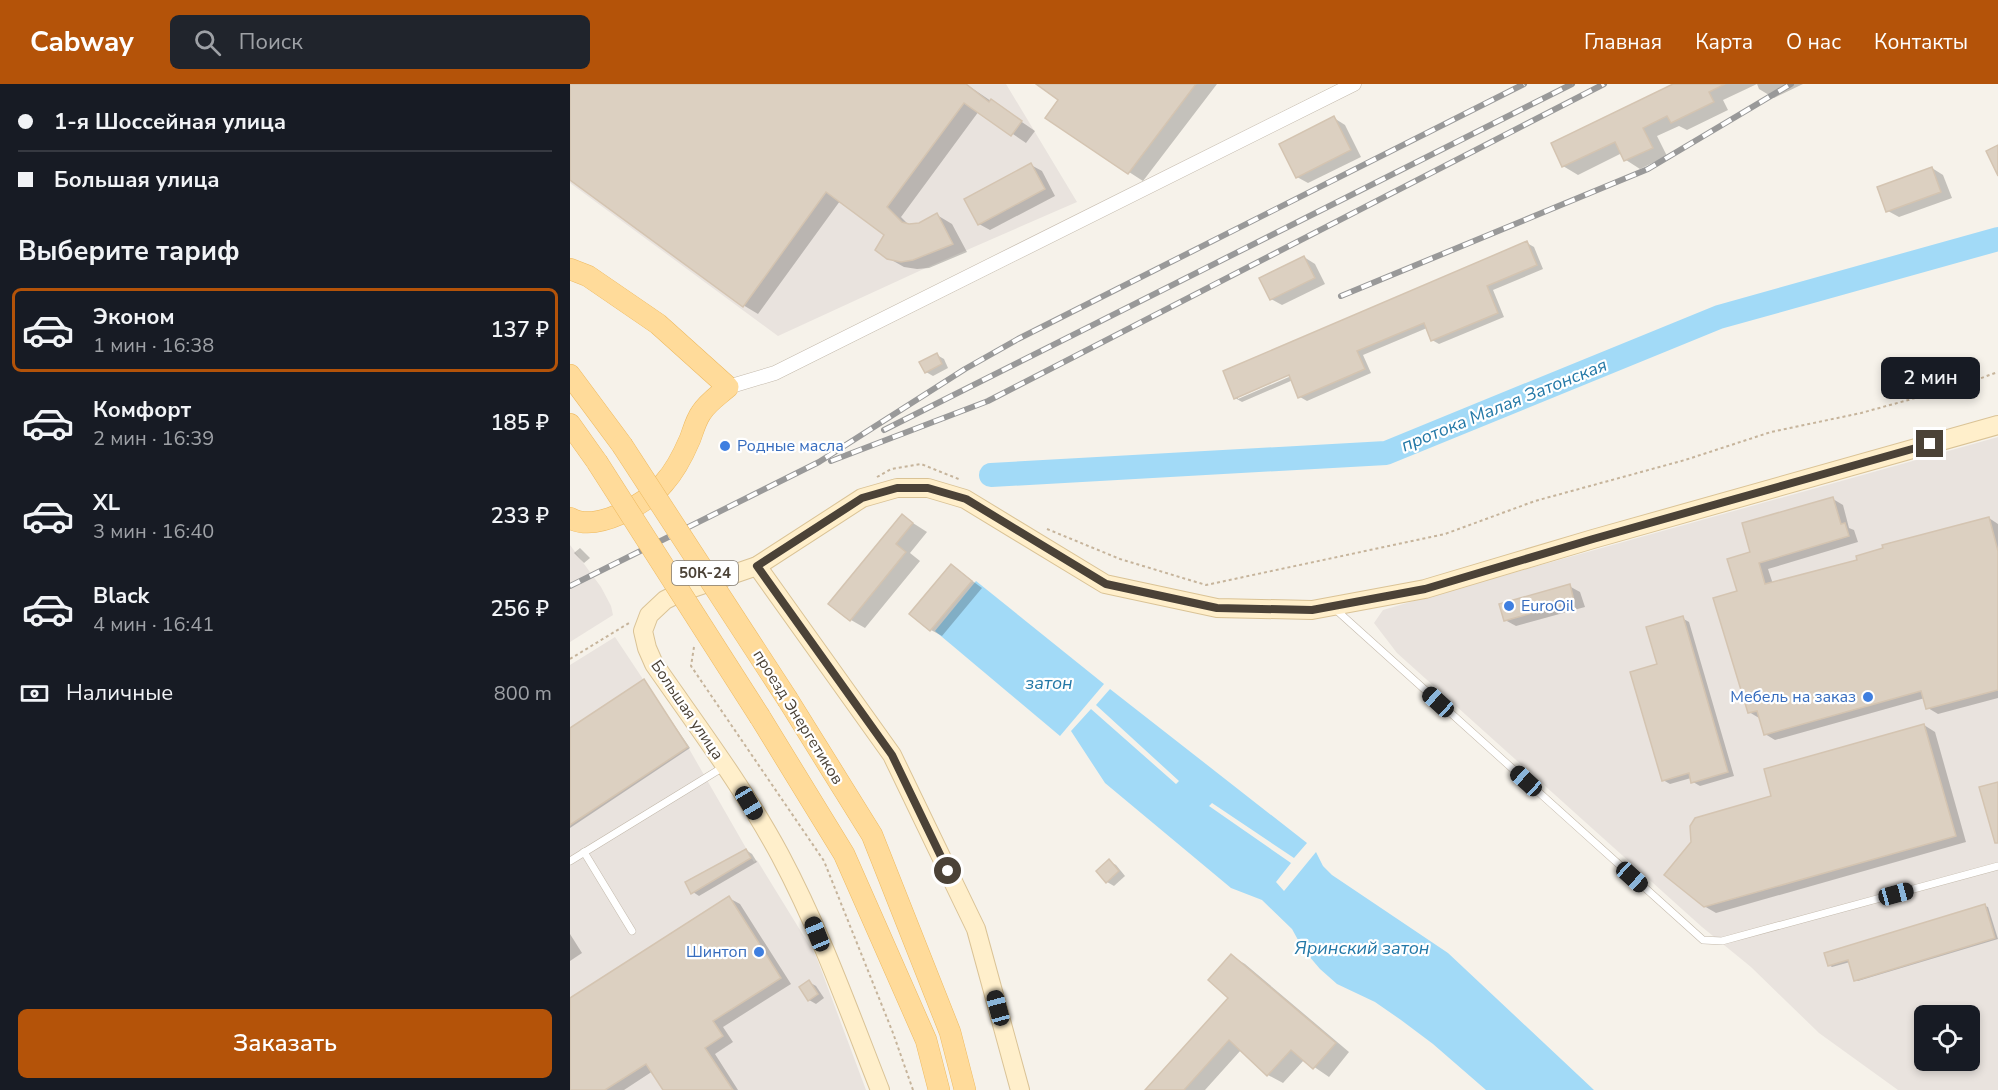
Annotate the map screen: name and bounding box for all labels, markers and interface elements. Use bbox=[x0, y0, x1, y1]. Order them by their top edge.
search box bbox=[170, 15, 590, 69]
text: Cabway bbox=[30, 23, 134, 61]
icon: search bbox=[191, 26, 224, 59]
text: Поиск bbox=[239, 27, 303, 57]
text: Главная bbox=[1584, 28, 1662, 56]
text: Карта bbox=[1695, 28, 1753, 56]
text: О нас bbox=[1786, 28, 1841, 56]
text: Контакты bbox=[1874, 28, 1968, 56]
text: 1-я Шоссейная улица bbox=[54, 107, 286, 137]
text: Большая улица bbox=[54, 165, 220, 195]
text: Выберите тариф bbox=[18, 233, 240, 270]
text: Эконом bbox=[93, 302, 175, 332]
icon: car bbox=[21, 303, 75, 357]
text: 137 ₽ bbox=[490, 315, 549, 345]
text: 1 мин · 16:38 bbox=[93, 332, 214, 359]
water label: протока Малая Затонская bbox=[1397, 353, 1611, 457]
callout: 2 мин bbox=[1880, 357, 1980, 399]
text: 2 мин bbox=[1903, 364, 1958, 391]
text: Комфорт bbox=[93, 395, 191, 425]
icon: car bbox=[21, 396, 75, 450]
text: 185 ₽ bbox=[490, 408, 549, 438]
text: 2 мин · 16:39 bbox=[93, 425, 214, 452]
route end bbox=[1916, 430, 1943, 457]
place label: Родные масла bbox=[737, 435, 844, 457]
marker: Родные масла bbox=[718, 439, 732, 453]
text: XL bbox=[93, 488, 120, 518]
icon: car bbox=[21, 489, 75, 543]
text: 233 ₽ bbox=[490, 501, 549, 531]
text: 3 мин · 16:40 bbox=[93, 518, 214, 545]
road number: 50К-24 bbox=[672, 561, 738, 585]
text: Black bbox=[93, 581, 149, 611]
icon: car bbox=[21, 582, 75, 636]
text: 256 ₽ bbox=[490, 594, 549, 624]
place label: EuroOil bbox=[1521, 595, 1575, 617]
marker: EuroOil bbox=[1502, 599, 1516, 613]
text: 4 мин · 16:41 bbox=[93, 611, 214, 638]
street label: проезд Энергетиков bbox=[748, 645, 848, 789]
street label: Большая улица bbox=[645, 656, 729, 764]
water label: затон bbox=[1025, 671, 1073, 695]
icon: cash bbox=[18, 677, 51, 710]
text: Наличные bbox=[66, 678, 173, 708]
text: 800 m bbox=[494, 680, 552, 707]
car bbox=[1419, 683, 1457, 721]
place label: Мебель на заказ bbox=[1730, 686, 1856, 708]
marker: Мебель на заказ bbox=[1861, 690, 1875, 704]
car bbox=[1507, 762, 1545, 800]
car bbox=[732, 783, 766, 823]
route start bbox=[934, 857, 961, 884]
car bbox=[1613, 858, 1651, 896]
car bbox=[1876, 881, 1916, 907]
car bbox=[802, 914, 832, 954]
water label: Яринский затон bbox=[1295, 936, 1429, 960]
place label: Шинтоп bbox=[686, 941, 747, 963]
marker: Шинтоп bbox=[752, 945, 766, 959]
car bbox=[985, 988, 1011, 1028]
map controls bbox=[1914, 1005, 1980, 1071]
button: locate bbox=[1914, 1005, 1980, 1071]
button: Заказать bbox=[18, 1009, 552, 1078]

